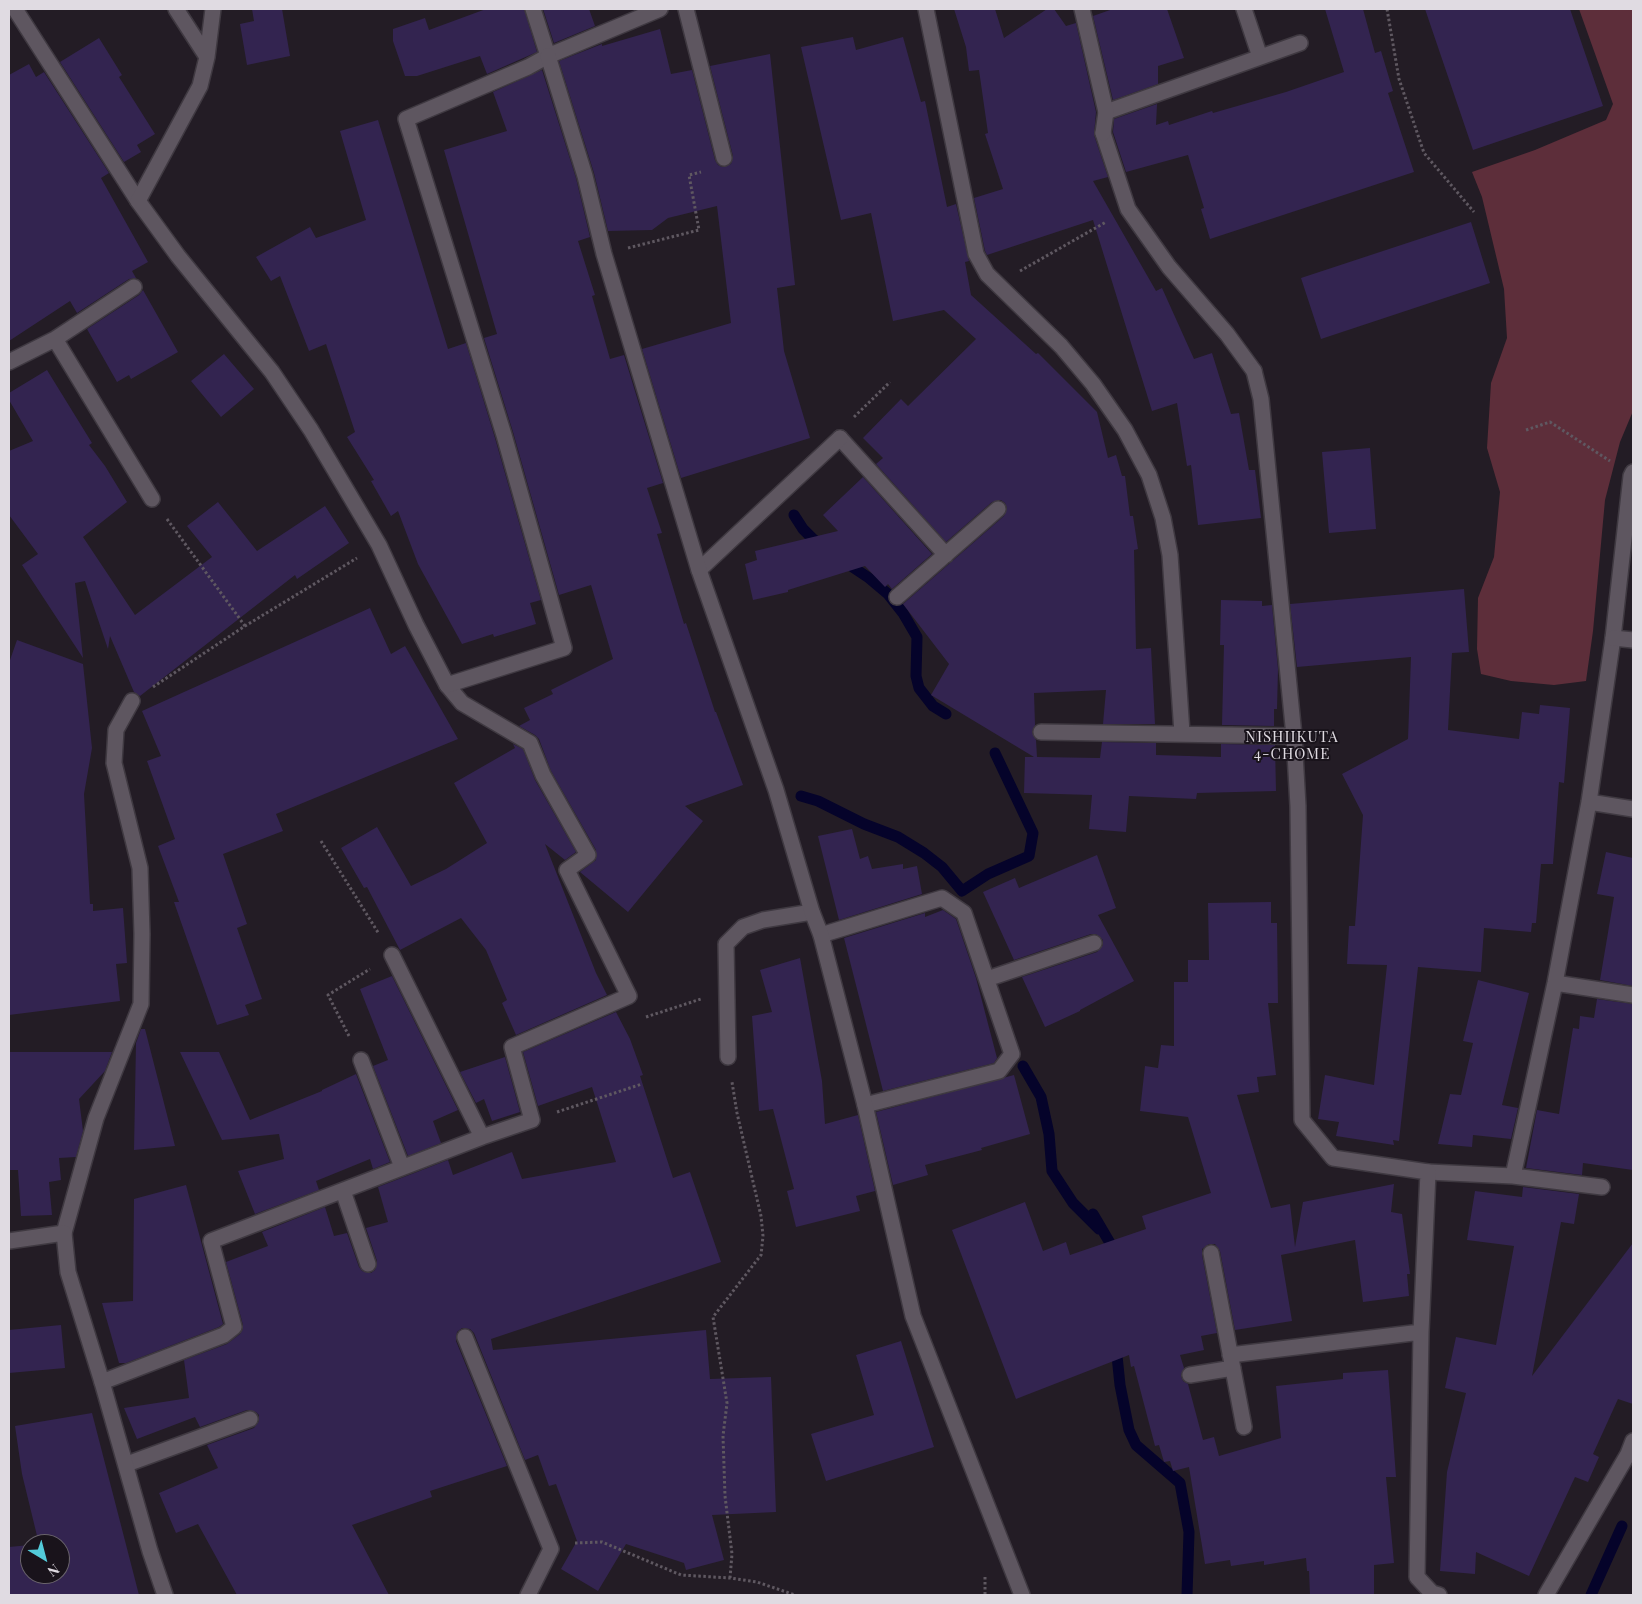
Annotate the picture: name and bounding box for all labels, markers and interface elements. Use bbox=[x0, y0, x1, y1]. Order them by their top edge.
district label: NISHIIKUTA 4-CHOME bbox=[1244, 728, 1340, 763]
north arrow bbox=[20, 1534, 70, 1584]
text: N bbox=[44, 1560, 63, 1581]

